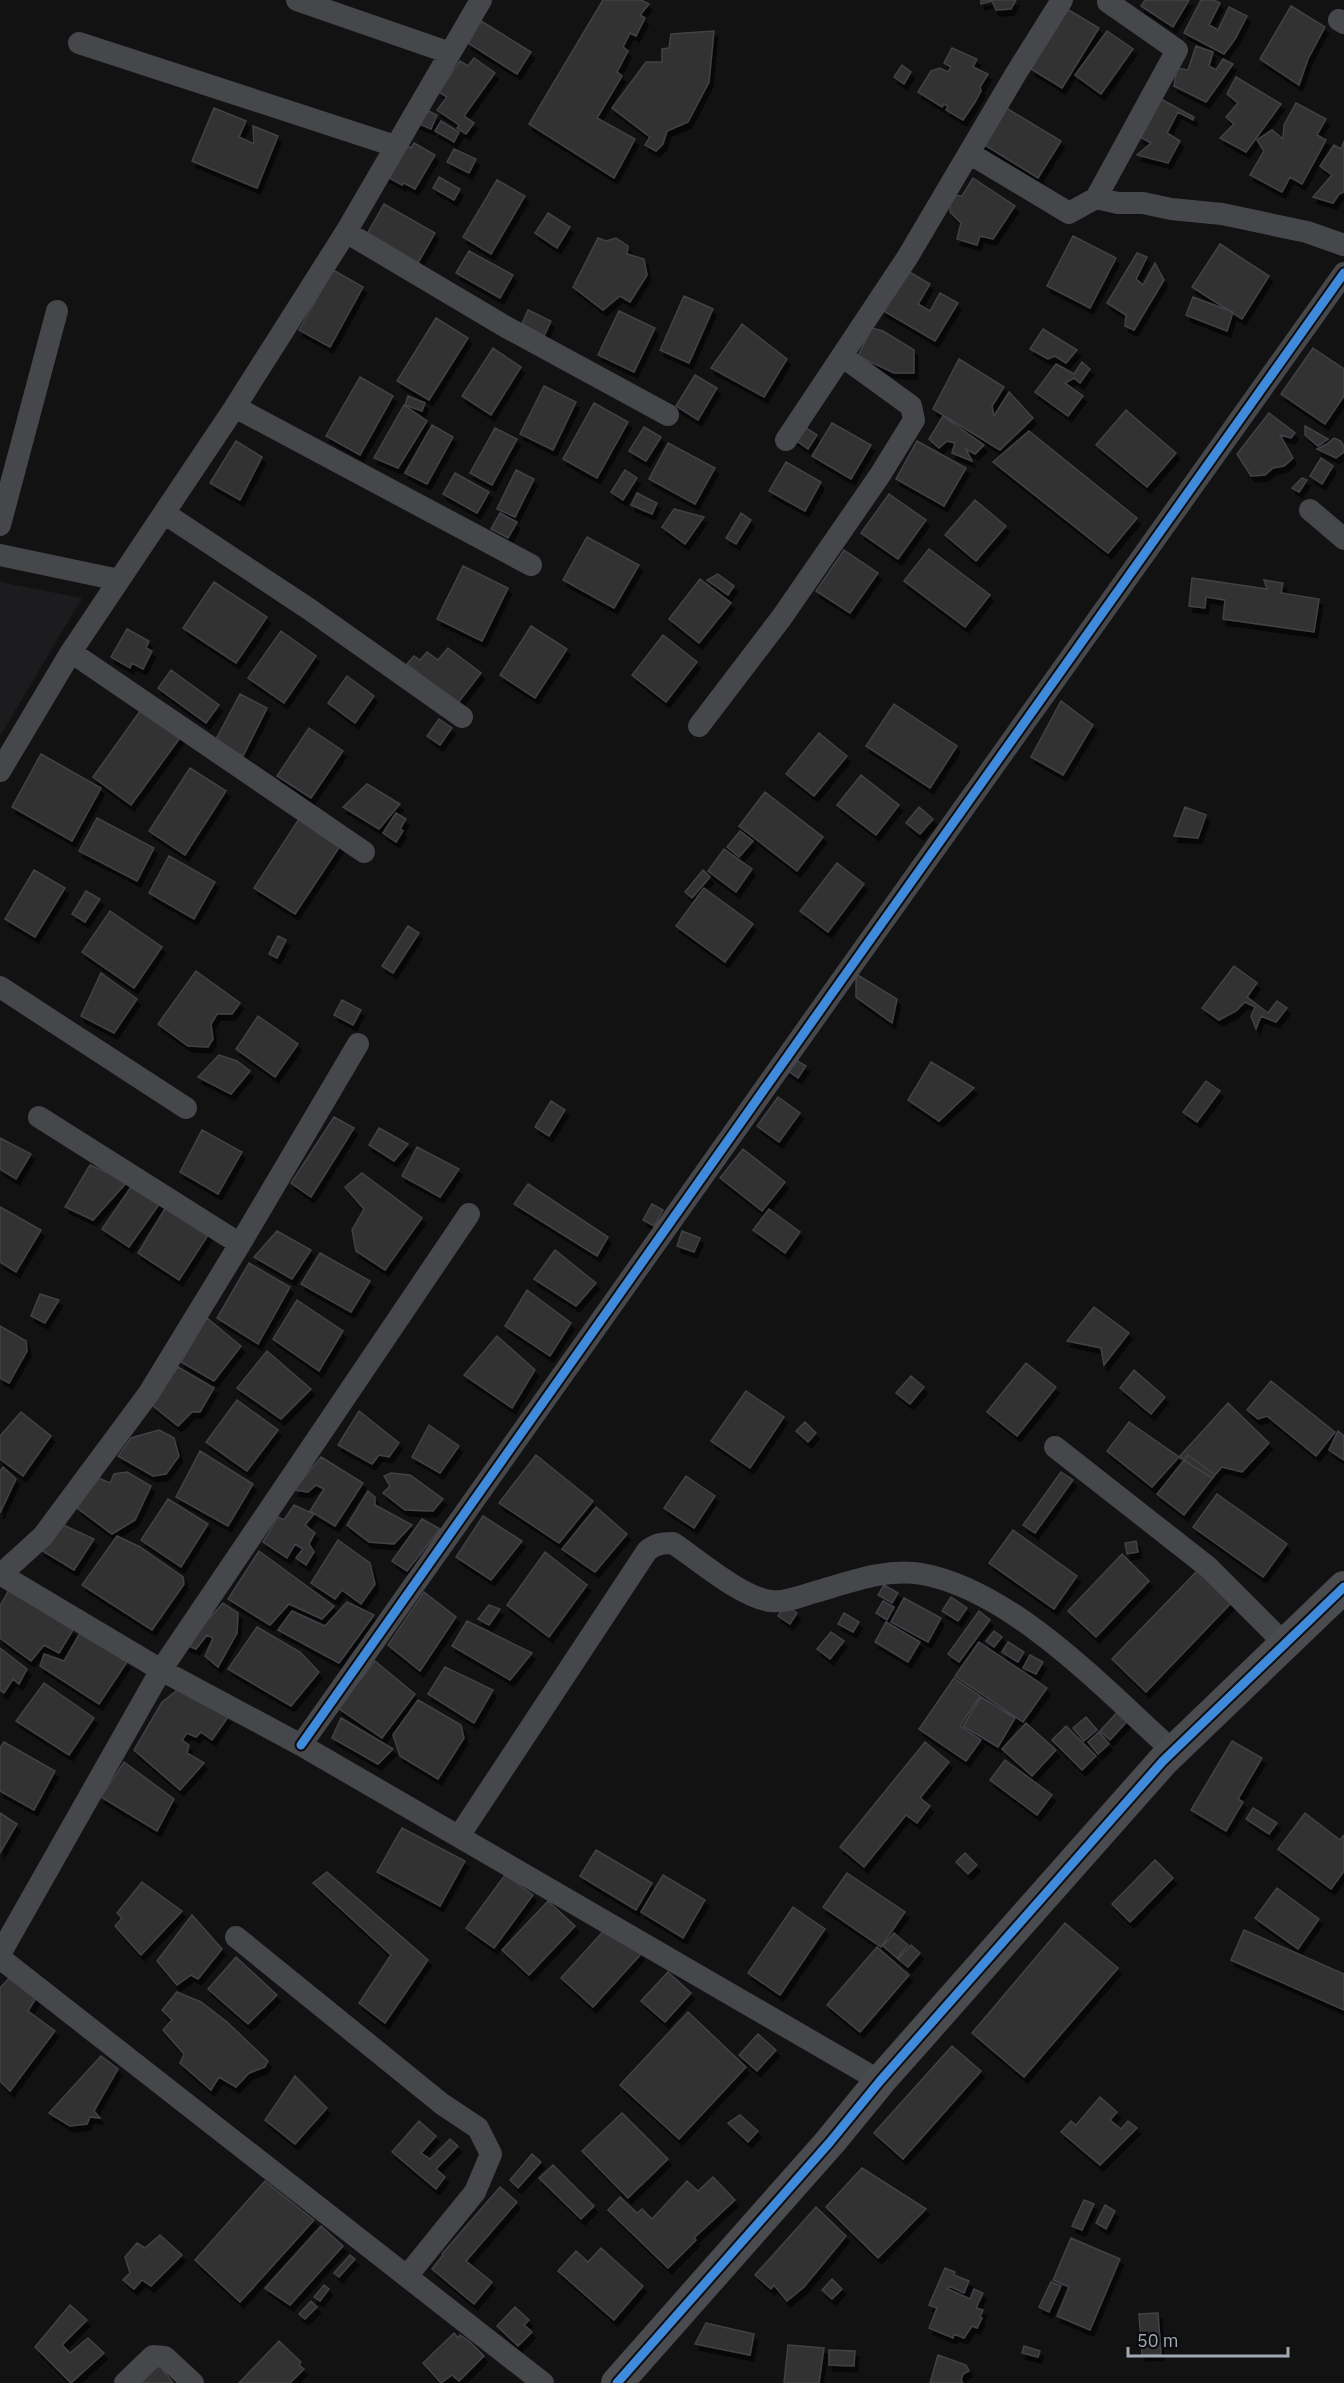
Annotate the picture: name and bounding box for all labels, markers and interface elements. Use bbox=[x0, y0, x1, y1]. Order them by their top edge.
scale bar bbox=[1128, 2320, 1288, 2358]
text: 50 m bbox=[1137, 2329, 1179, 2352]

